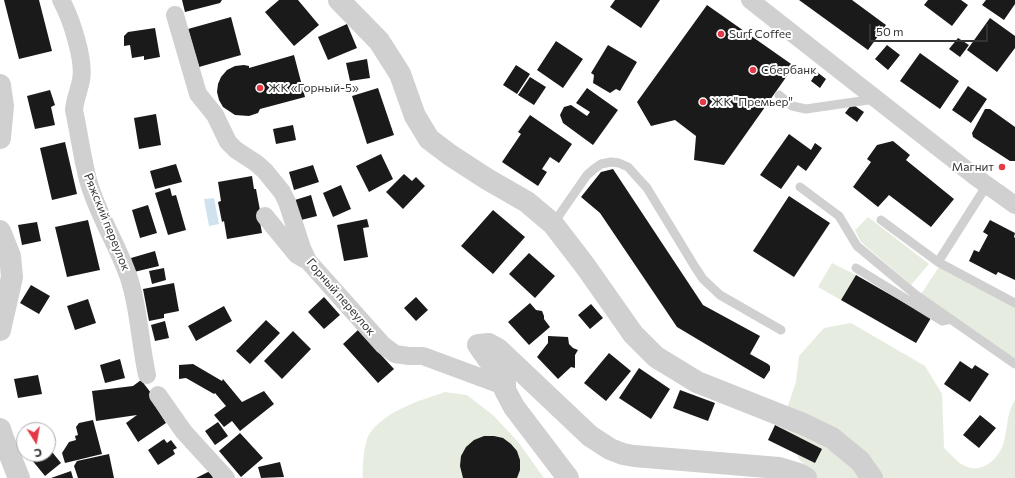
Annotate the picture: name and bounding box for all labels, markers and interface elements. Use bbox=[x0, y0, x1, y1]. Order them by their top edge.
scale bar bbox=[871, 16, 990, 42]
text: 50 m bbox=[876, 24, 904, 38]
place label: Surf Coffee bbox=[729, 27, 791, 41]
marker: Surf Coffee bbox=[716, 29, 726, 39]
place label: Сбербанк bbox=[761, 63, 817, 77]
marker: Сбербанк bbox=[748, 65, 758, 75]
place label: ЖК «Горный-5» bbox=[268, 81, 359, 95]
marker: ЖК «Горный-5» bbox=[255, 83, 265, 93]
place label: ЖК "Премьер" bbox=[711, 95, 793, 109]
marker: ЖК "Премьер" bbox=[698, 97, 708, 107]
place label: Магнит bbox=[952, 160, 994, 174]
marker: Магнит bbox=[997, 162, 1007, 172]
street label: Ряжский переулок bbox=[81, 171, 133, 273]
street label: Горный переулок bbox=[304, 256, 378, 338]
north arrow bbox=[16, 422, 56, 462]
text: С bbox=[33, 446, 43, 460]

